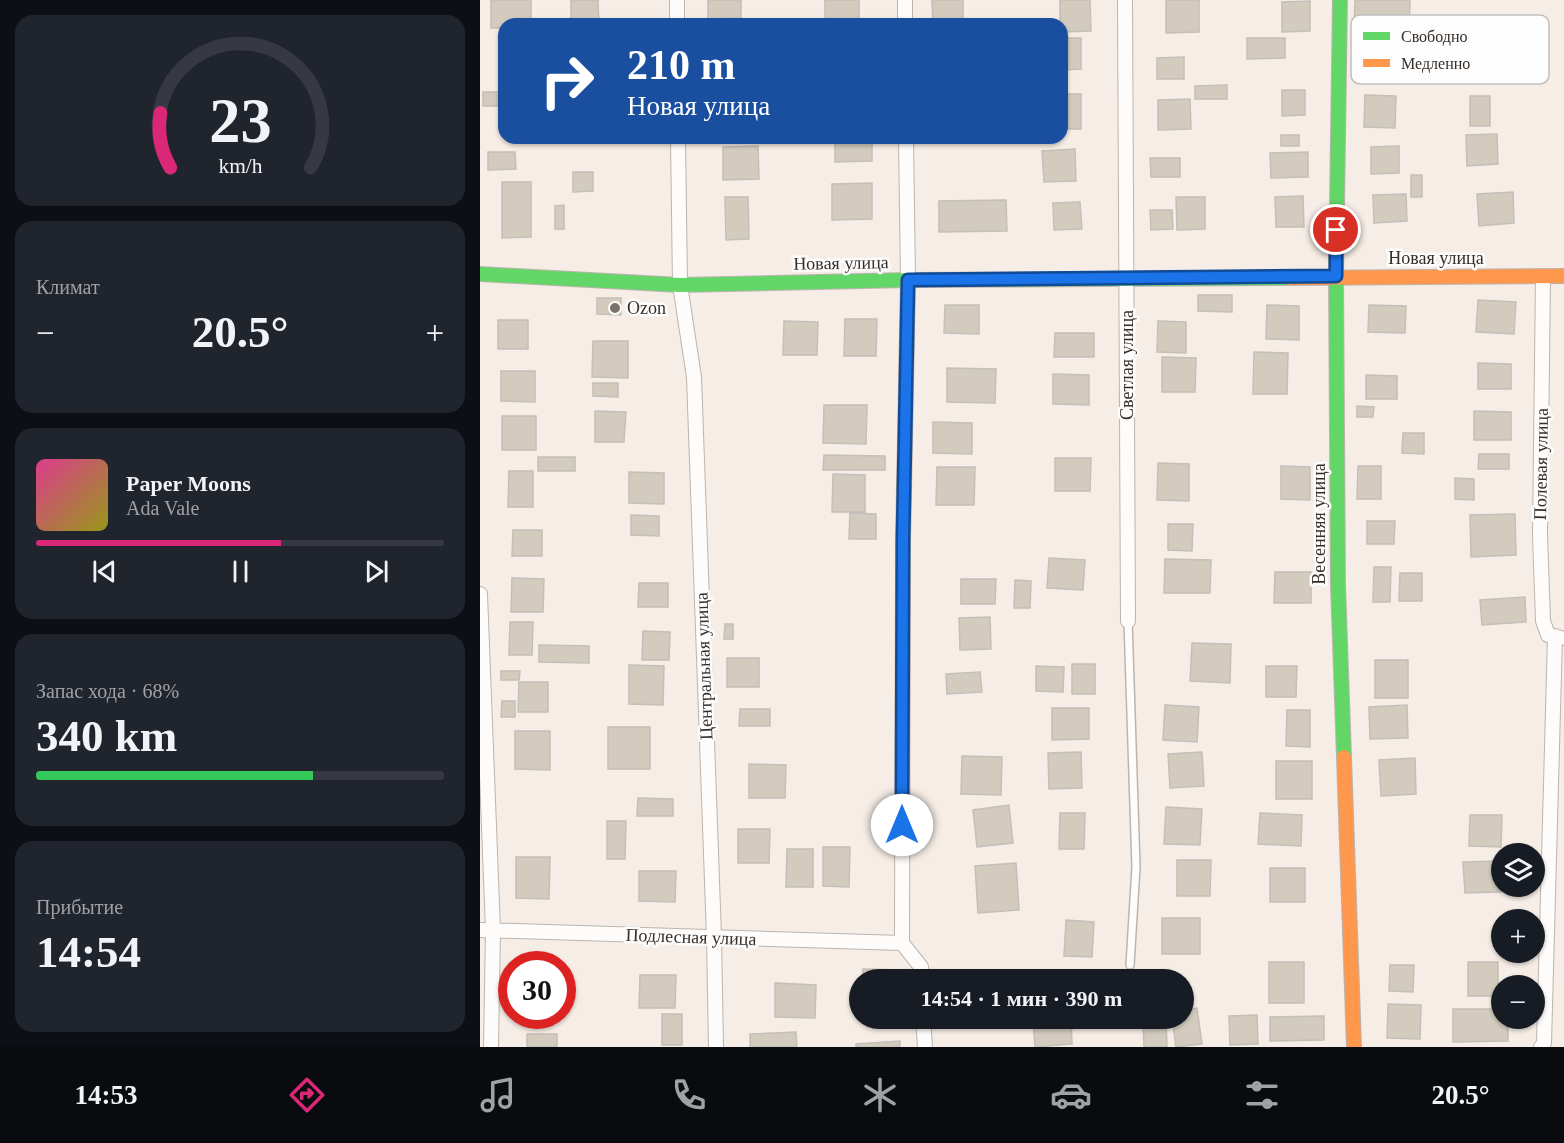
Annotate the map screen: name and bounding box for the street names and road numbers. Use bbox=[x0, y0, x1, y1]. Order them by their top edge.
street label: Новая улица bbox=[1388, 248, 1484, 268]
street label: Новая улица bbox=[793, 252, 889, 274]
street label: Светлая улица bbox=[1117, 310, 1137, 420]
street label: Полевая улица bbox=[1530, 408, 1552, 520]
street label: Весенняя улица bbox=[1309, 463, 1329, 585]
street label: Центральная улица bbox=[691, 592, 717, 740]
street label: Подлесная улица bbox=[625, 925, 757, 949]

